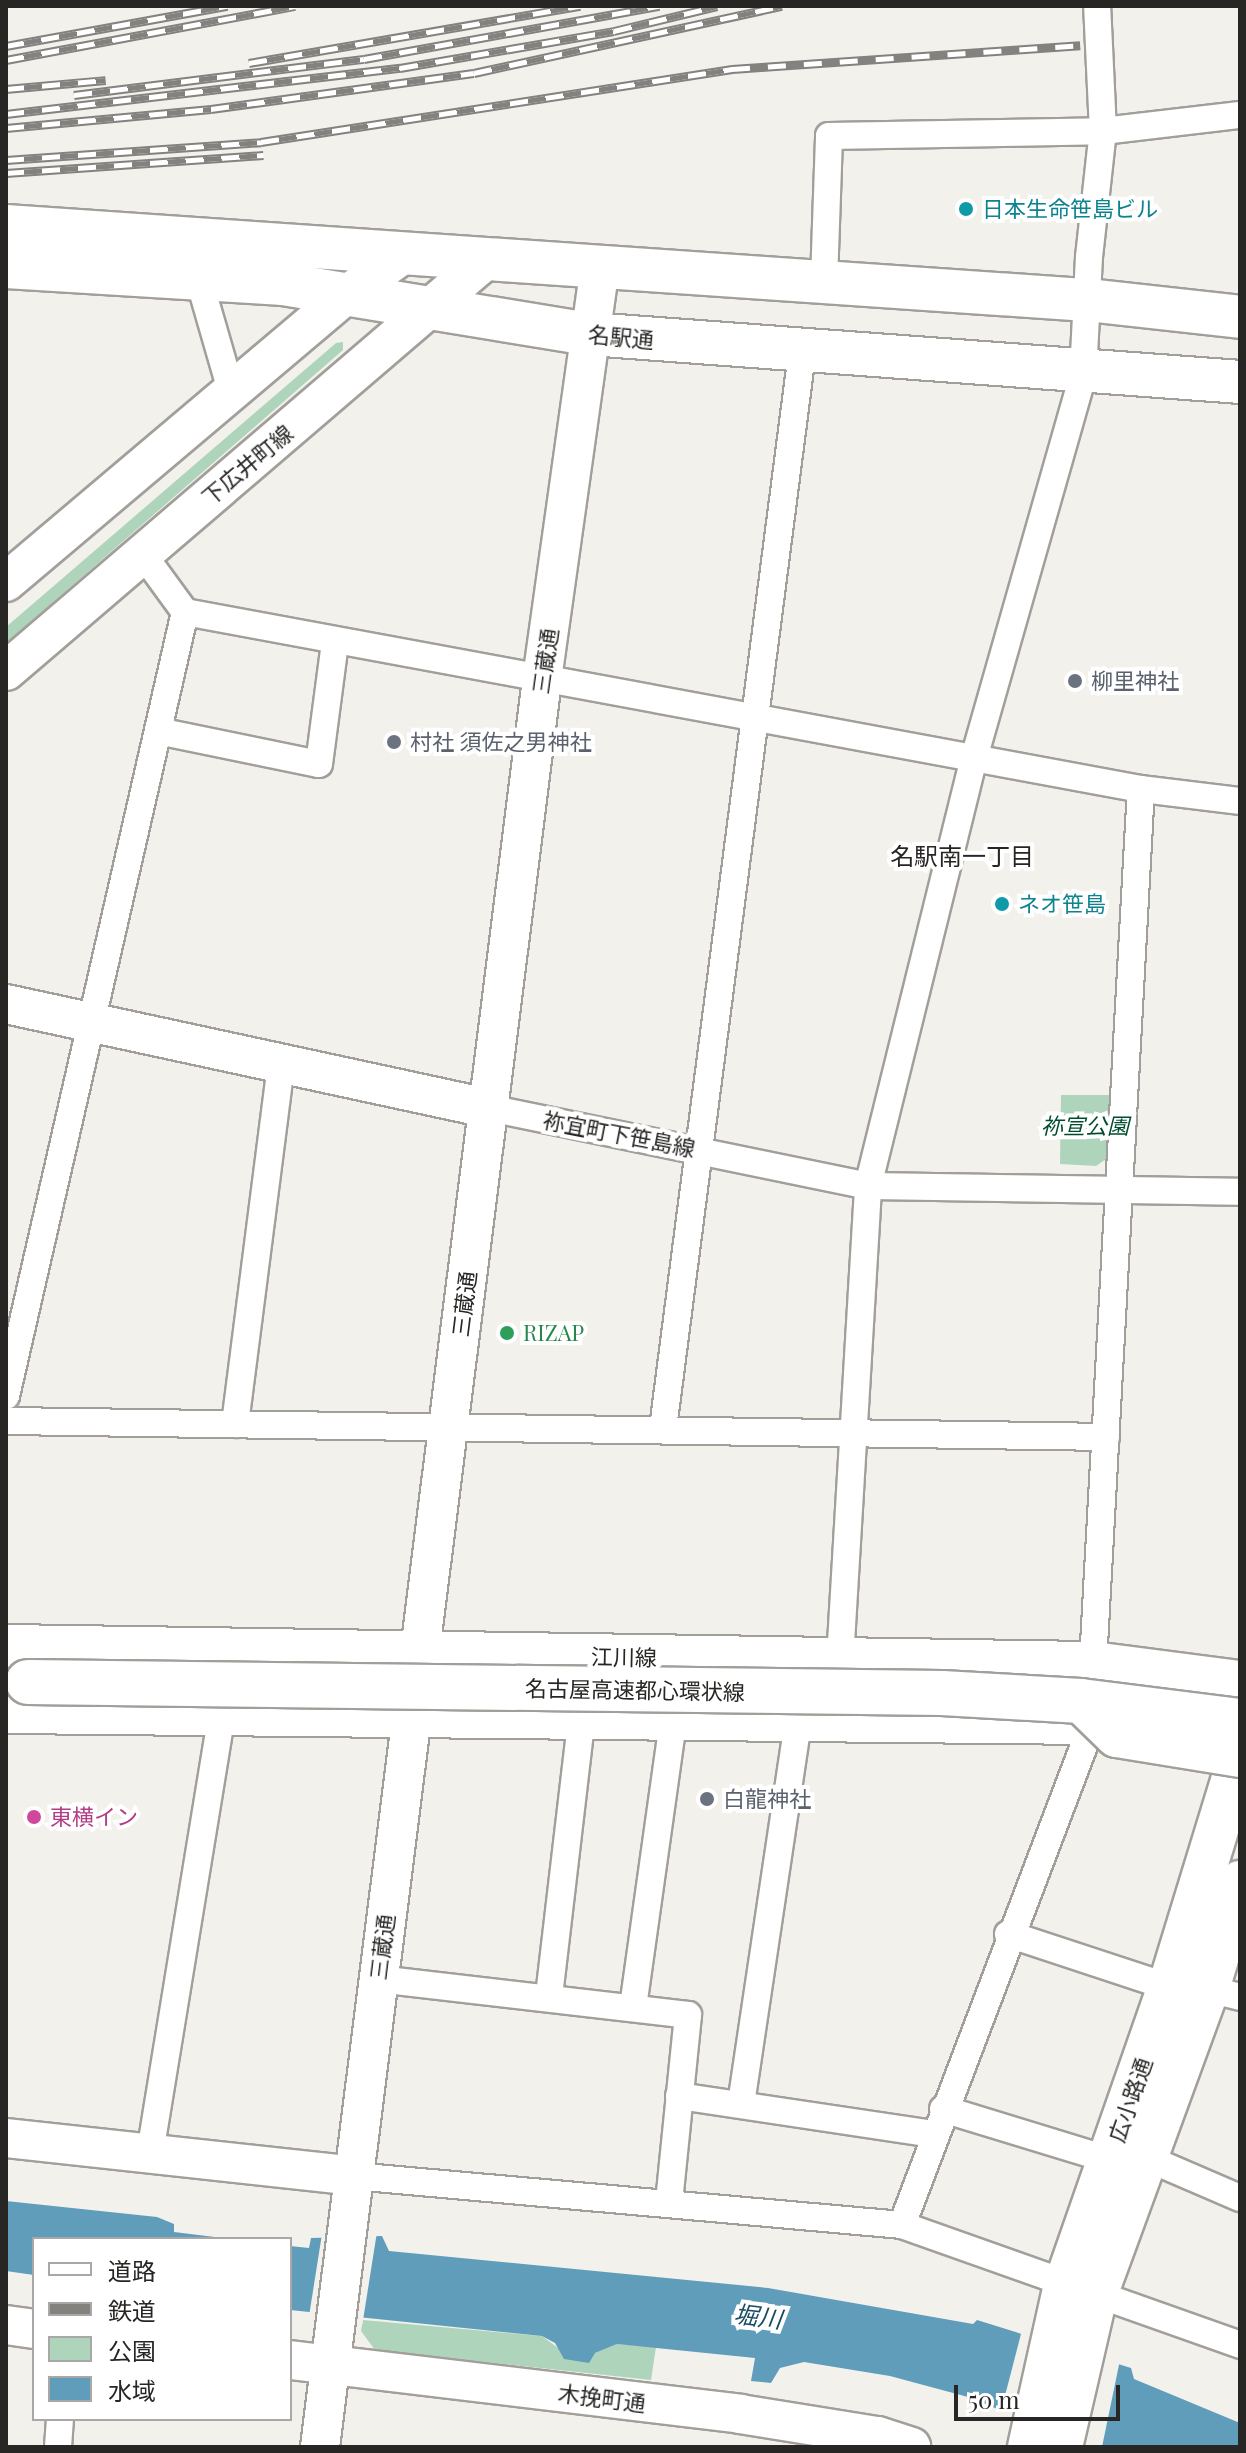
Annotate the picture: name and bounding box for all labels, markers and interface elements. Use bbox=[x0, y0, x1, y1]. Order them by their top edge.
place label: 日本生命笹島ビル bbox=[982, 196, 1158, 222]
marker: 日本生命笹島ビル bbox=[957, 200, 975, 218]
street label: 名駅通 bbox=[587, 321, 655, 353]
street label: 下広井町線 bbox=[196, 420, 298, 510]
street label: 三蔵通 bbox=[527, 626, 563, 696]
place label: 柳里神社 bbox=[1091, 668, 1179, 694]
marker: 柳里神社 bbox=[1066, 672, 1084, 690]
place label: 村社 須佐之男神社 bbox=[410, 729, 591, 755]
marker: 村社 須佐之男神社 bbox=[385, 733, 403, 751]
district label: 名駅南一丁目 bbox=[890, 842, 1034, 870]
place label: ネオ笹島 bbox=[1018, 891, 1106, 917]
marker: ネオ笹島 bbox=[993, 895, 1011, 913]
street label: 祢宜町下笹島線 bbox=[541, 1106, 697, 1162]
park label: 祢宣公園 bbox=[1041, 1113, 1129, 1139]
street label: 三蔵通 bbox=[447, 1270, 481, 1338]
place label: RIZAP bbox=[523, 1320, 584, 1346]
marker: RIZAP bbox=[498, 1324, 516, 1342]
street label: 江川線 bbox=[591, 1643, 657, 1671]
street label: 名古屋高速都心環状線 bbox=[525, 1675, 745, 1705]
place label: 白龍神社 bbox=[723, 1786, 811, 1812]
marker: 白龍神社 bbox=[698, 1790, 716, 1808]
place label: 東横イン bbox=[50, 1804, 138, 1830]
marker: 東横イン bbox=[25, 1808, 43, 1826]
street label: 三蔵通 bbox=[365, 1913, 399, 1981]
street label: 広小路通 bbox=[1103, 2054, 1157, 2146]
legend bbox=[32, 2237, 292, 2421]
text: 道路 bbox=[108, 2254, 156, 2286]
text: 鉄道 bbox=[108, 2294, 156, 2326]
water label: 堀川 bbox=[732, 2299, 784, 2333]
text: 公園 bbox=[108, 2334, 156, 2366]
scale bar bbox=[958, 2369, 1124, 2419]
text: 水域 bbox=[108, 2374, 156, 2406]
street label: 木挽町通 bbox=[557, 2380, 647, 2416]
text: 50 m bbox=[968, 2383, 1020, 2415]

